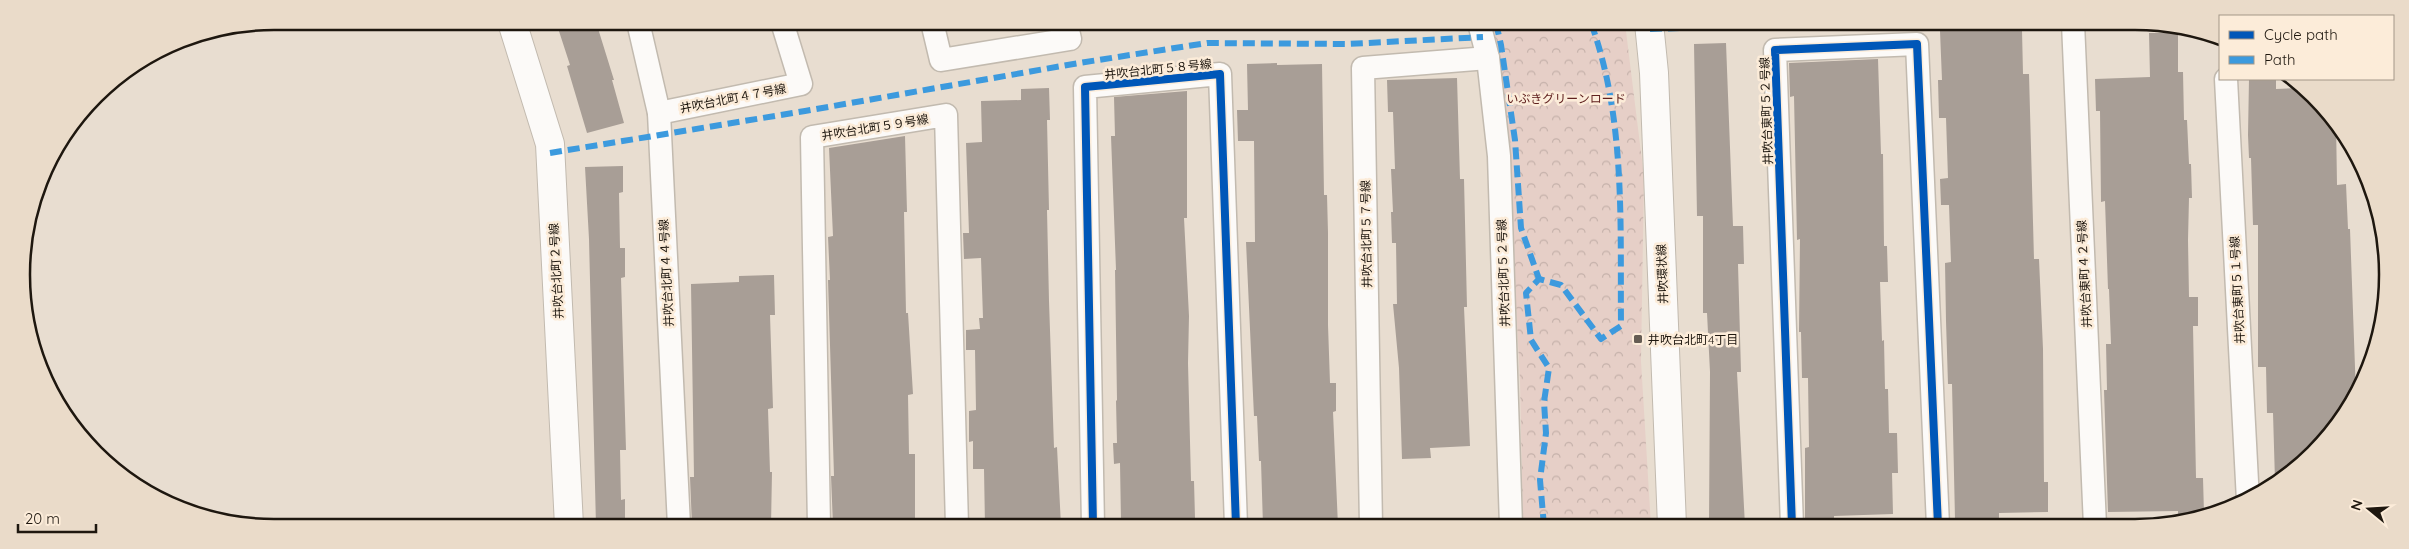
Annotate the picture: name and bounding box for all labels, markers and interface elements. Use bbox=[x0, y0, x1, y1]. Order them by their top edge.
legend bbox=[2219, 15, 2394, 80]
text: Cycle path bbox=[2264, 25, 2338, 44]
text: Path bbox=[2264, 50, 2296, 69]
street label: 井吹台北町５８号線 bbox=[1104, 56, 1212, 82]
street label: 井吹台東町５２号線 bbox=[1757, 57, 1775, 165]
street label: 井吹台北町４７号線 bbox=[679, 80, 787, 116]
park label: いぶきグリーンロード bbox=[1506, 91, 1626, 106]
street label: 井吹台北町５９号線 bbox=[820, 111, 930, 143]
street label: 井吹台北町５７号線 bbox=[1358, 180, 1374, 288]
street label: 井吹台北町４４号線 bbox=[656, 219, 676, 327]
street label: 井吹台北町５２号線 bbox=[1494, 219, 1512, 327]
street label: 井吹台東町４２号線 bbox=[2074, 220, 2094, 328]
street label: 井吹台北町２号線 bbox=[546, 223, 566, 319]
street label: 井吹台東町５１号線 bbox=[2227, 236, 2247, 344]
street label: 井吹環状線 bbox=[1653, 244, 1671, 304]
place label: 井吹台北町4丁目 bbox=[1648, 332, 1738, 347]
marker: 井吹台北町4丁目 bbox=[1632, 333, 1644, 345]
north arrow bbox=[2344, 484, 2394, 534]
text: N bbox=[2346, 497, 2367, 513]
scale bar bbox=[18, 502, 95, 534]
text: 20 m bbox=[25, 509, 60, 528]

